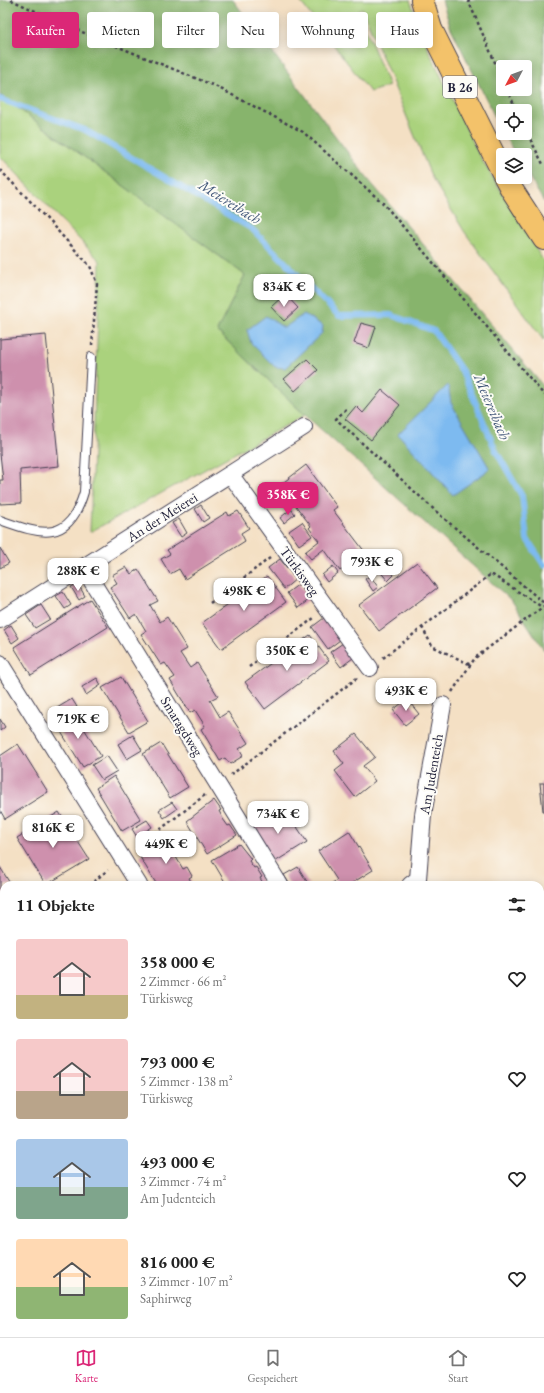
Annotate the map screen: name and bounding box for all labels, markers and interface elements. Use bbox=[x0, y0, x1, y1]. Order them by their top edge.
chip: Kaufen bbox=[12, 12, 79, 48]
chip: Mieten bbox=[87, 12, 154, 48]
chip: Filter bbox=[162, 12, 219, 48]
chip: Neu bbox=[227, 12, 279, 48]
chip: Wohnung bbox=[287, 12, 368, 48]
chip: Haus bbox=[376, 12, 433, 48]
north arrow bbox=[496, 60, 532, 96]
map controls bbox=[496, 60, 532, 184]
road number: B 26 bbox=[443, 76, 477, 98]
button: locate bbox=[496, 104, 532, 140]
button: layers bbox=[496, 148, 532, 184]
water label: Meiereibach bbox=[195, 174, 265, 229]
pin: 834K € bbox=[251, 274, 317, 308]
text: 834K € bbox=[262, 278, 306, 295]
water label: Meiereibach bbox=[470, 370, 515, 443]
pin: 358K € bbox=[255, 482, 321, 516]
text: 358K € bbox=[266, 486, 310, 503]
street label: An der Meierei bbox=[122, 488, 201, 546]
street label: Türkisweg bbox=[276, 543, 324, 600]
pin: 793K € bbox=[339, 549, 405, 583]
text: 793K € bbox=[350, 553, 394, 570]
pin: 288K € bbox=[45, 558, 111, 592]
text: 288K € bbox=[56, 562, 100, 579]
pin: 498K € bbox=[211, 578, 277, 612]
text: 498K € bbox=[222, 582, 266, 599]
pin: 350K € bbox=[254, 638, 320, 672]
text: 350K € bbox=[265, 642, 309, 659]
pin: 493K € bbox=[373, 678, 439, 712]
text: 493K € bbox=[384, 682, 428, 699]
street label: Smaragdweg bbox=[157, 693, 208, 760]
pin: 719K € bbox=[45, 706, 111, 740]
text: 719K € bbox=[56, 710, 100, 727]
street label: Am Judenteich bbox=[415, 732, 447, 817]
pin: 734K € bbox=[245, 801, 311, 835]
text: 734K € bbox=[256, 805, 300, 822]
pin: 816K € bbox=[20, 815, 86, 849]
text: 816K € bbox=[31, 819, 75, 836]
pin: 449K € bbox=[133, 831, 199, 865]
text: 449K € bbox=[144, 835, 188, 852]
text: 11 Objekte bbox=[16, 894, 95, 916]
icon: filters bbox=[506, 894, 528, 916]
text: 358 000 € bbox=[140, 951, 215, 973]
icon: home bbox=[48, 955, 96, 1003]
icon: heart bbox=[506, 968, 528, 990]
text: 2 Zimmer · 66 m² bbox=[140, 973, 226, 990]
text: Türkisweg bbox=[140, 990, 193, 1007]
text: 793 000 € bbox=[140, 1051, 215, 1073]
icon: home bbox=[48, 1055, 96, 1103]
icon: heart bbox=[506, 1068, 528, 1090]
text: 5 Zimmer · 138 m² bbox=[140, 1073, 233, 1090]
text: Türkisweg bbox=[140, 1090, 193, 1107]
text: 493 000 € bbox=[140, 1151, 215, 1173]
icon: home bbox=[48, 1155, 96, 1203]
icon: heart bbox=[506, 1168, 528, 1190]
text: 3 Zimmer · 74 m² bbox=[140, 1173, 226, 1190]
text: Am Judenteich bbox=[140, 1190, 216, 1207]
text: 816 000 € bbox=[140, 1251, 215, 1273]
icon: home bbox=[48, 1255, 96, 1303]
icon: heart bbox=[506, 1268, 528, 1290]
text: 3 Zimmer · 107 m² bbox=[140, 1273, 233, 1290]
text: Saphirweg bbox=[140, 1290, 191, 1307]
tab: Karte bbox=[75, 1347, 98, 1385]
tab: Gespeichert bbox=[248, 1347, 298, 1385]
tab: Start bbox=[447, 1347, 469, 1385]

